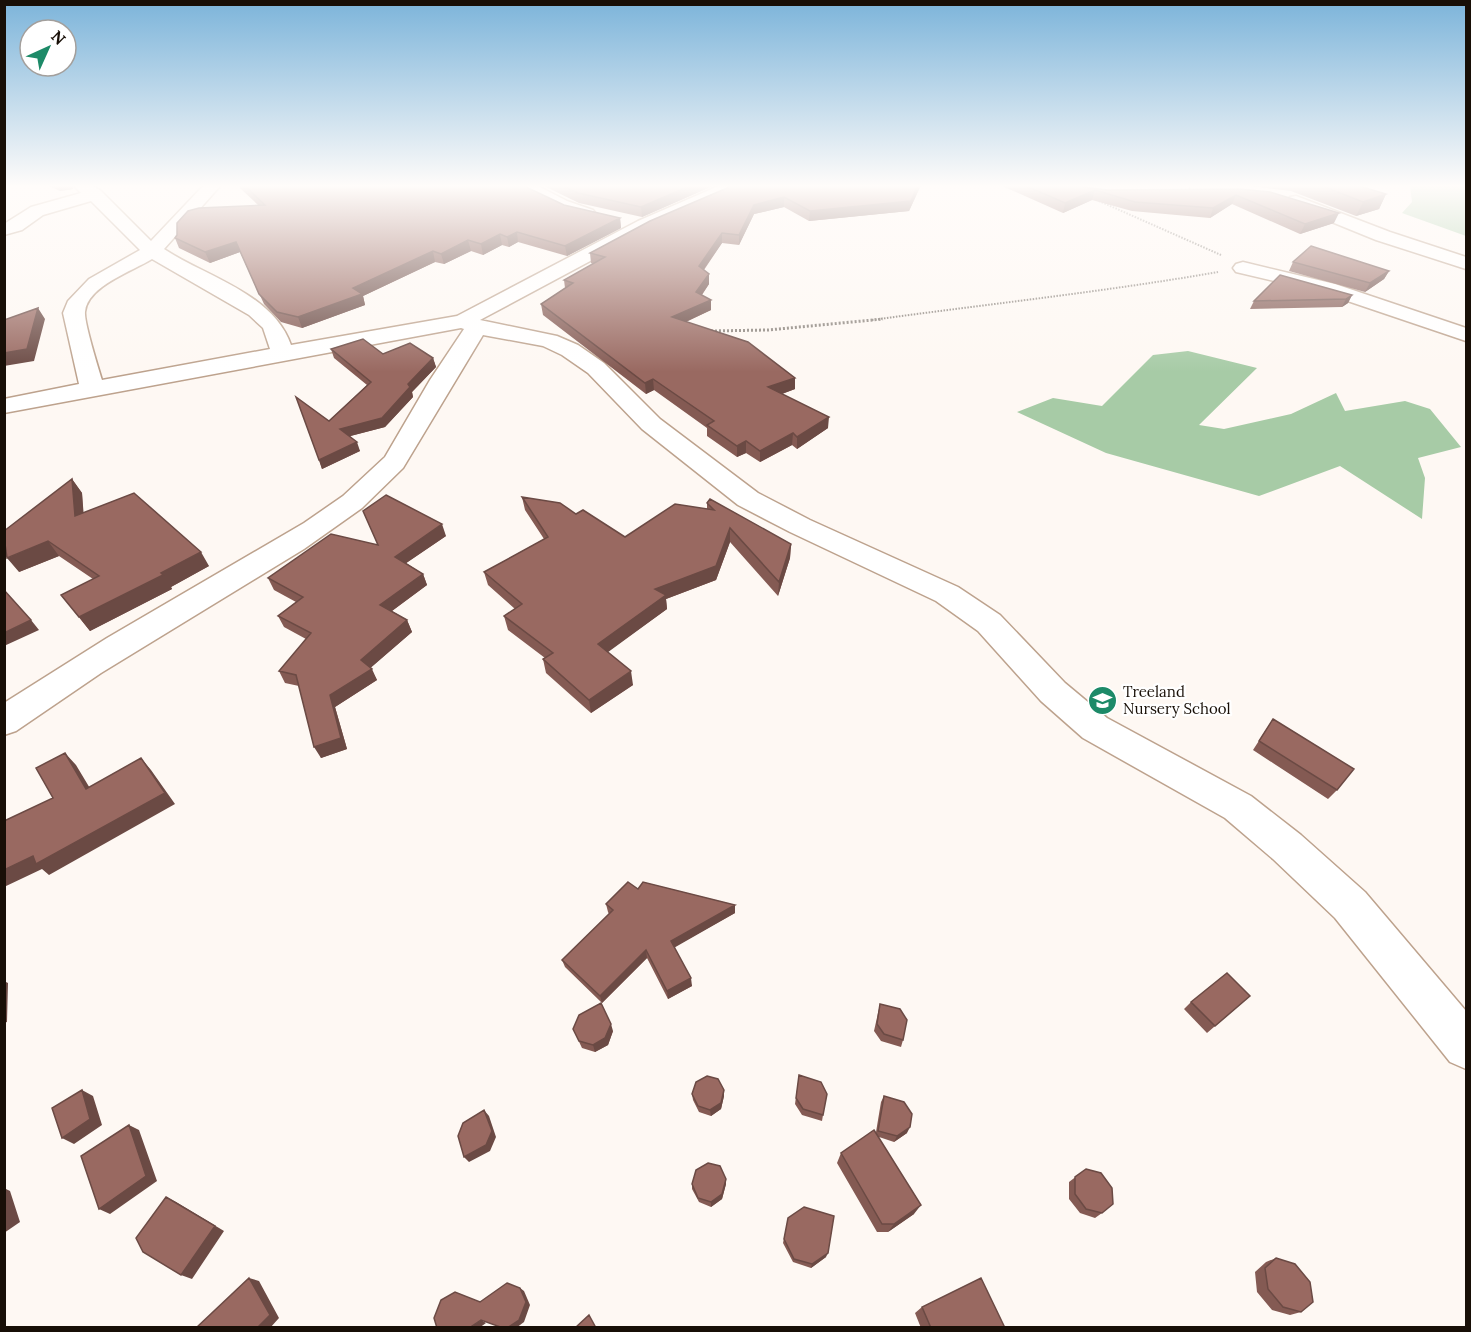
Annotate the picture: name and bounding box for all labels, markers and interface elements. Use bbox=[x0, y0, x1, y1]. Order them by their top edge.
north arrow bbox=[18, 18, 78, 78]
text: N bbox=[47, 26, 70, 49]
place label: Treeland Nursery School bbox=[1123, 682, 1231, 718]
school or university icon: Treeland Nursery School bbox=[1086, 684, 1118, 716]

